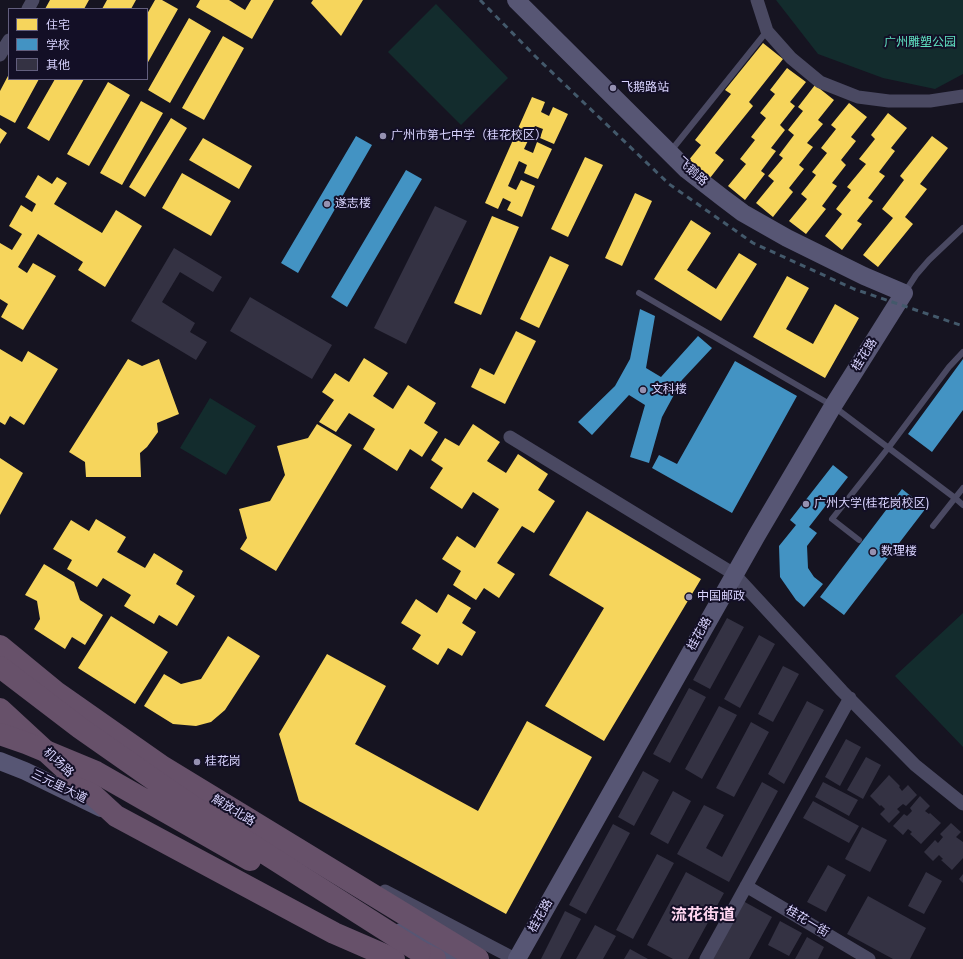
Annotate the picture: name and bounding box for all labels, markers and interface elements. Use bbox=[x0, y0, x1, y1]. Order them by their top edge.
legend bbox=[8, 8, 148, 80]
text: 住宅 bbox=[46, 16, 70, 34]
text: 学校 bbox=[46, 36, 70, 54]
park label: 广州雕塑公园 bbox=[884, 36, 956, 50]
text: 其他 bbox=[46, 56, 70, 74]
place label: 飞鹅路站 bbox=[621, 81, 669, 95]
marker: 飞鹅路站 bbox=[608, 83, 618, 93]
place label: 广州市第七中学（桂花校区） bbox=[391, 129, 547, 143]
marker: 广州市第七中学（桂花校区） bbox=[378, 131, 388, 141]
street label: 飞鹅路 bbox=[674, 155, 710, 189]
place label: 遂志楼 bbox=[335, 197, 371, 211]
marker: 遂志楼 bbox=[322, 199, 332, 209]
street label: 桂花路 bbox=[849, 336, 881, 374]
place label: 文科楼 bbox=[651, 383, 687, 397]
marker: 文科楼 bbox=[638, 385, 648, 395]
place label: 广州大学(桂花岗校区) bbox=[814, 497, 929, 511]
marker: 广州大学(桂花岗校区) bbox=[801, 499, 811, 509]
place label: 数理楼 bbox=[881, 545, 917, 559]
marker: 数理楼 bbox=[868, 547, 878, 557]
place label: 中国邮政 bbox=[697, 590, 745, 604]
marker: 中国邮政 bbox=[684, 592, 694, 602]
street label: 桂花路 bbox=[685, 615, 715, 653]
street label: 机场路 bbox=[40, 745, 76, 781]
place label: 桂花岗 bbox=[205, 755, 241, 769]
marker: 桂花岗 bbox=[192, 757, 202, 767]
street label: 三元里大道 bbox=[29, 767, 89, 807]
street label: 解放北路 bbox=[209, 792, 257, 830]
street label: 桂花路 bbox=[526, 897, 556, 935]
street label: 桂花一街 bbox=[783, 903, 831, 941]
district label: 流花街道 bbox=[671, 906, 735, 926]

